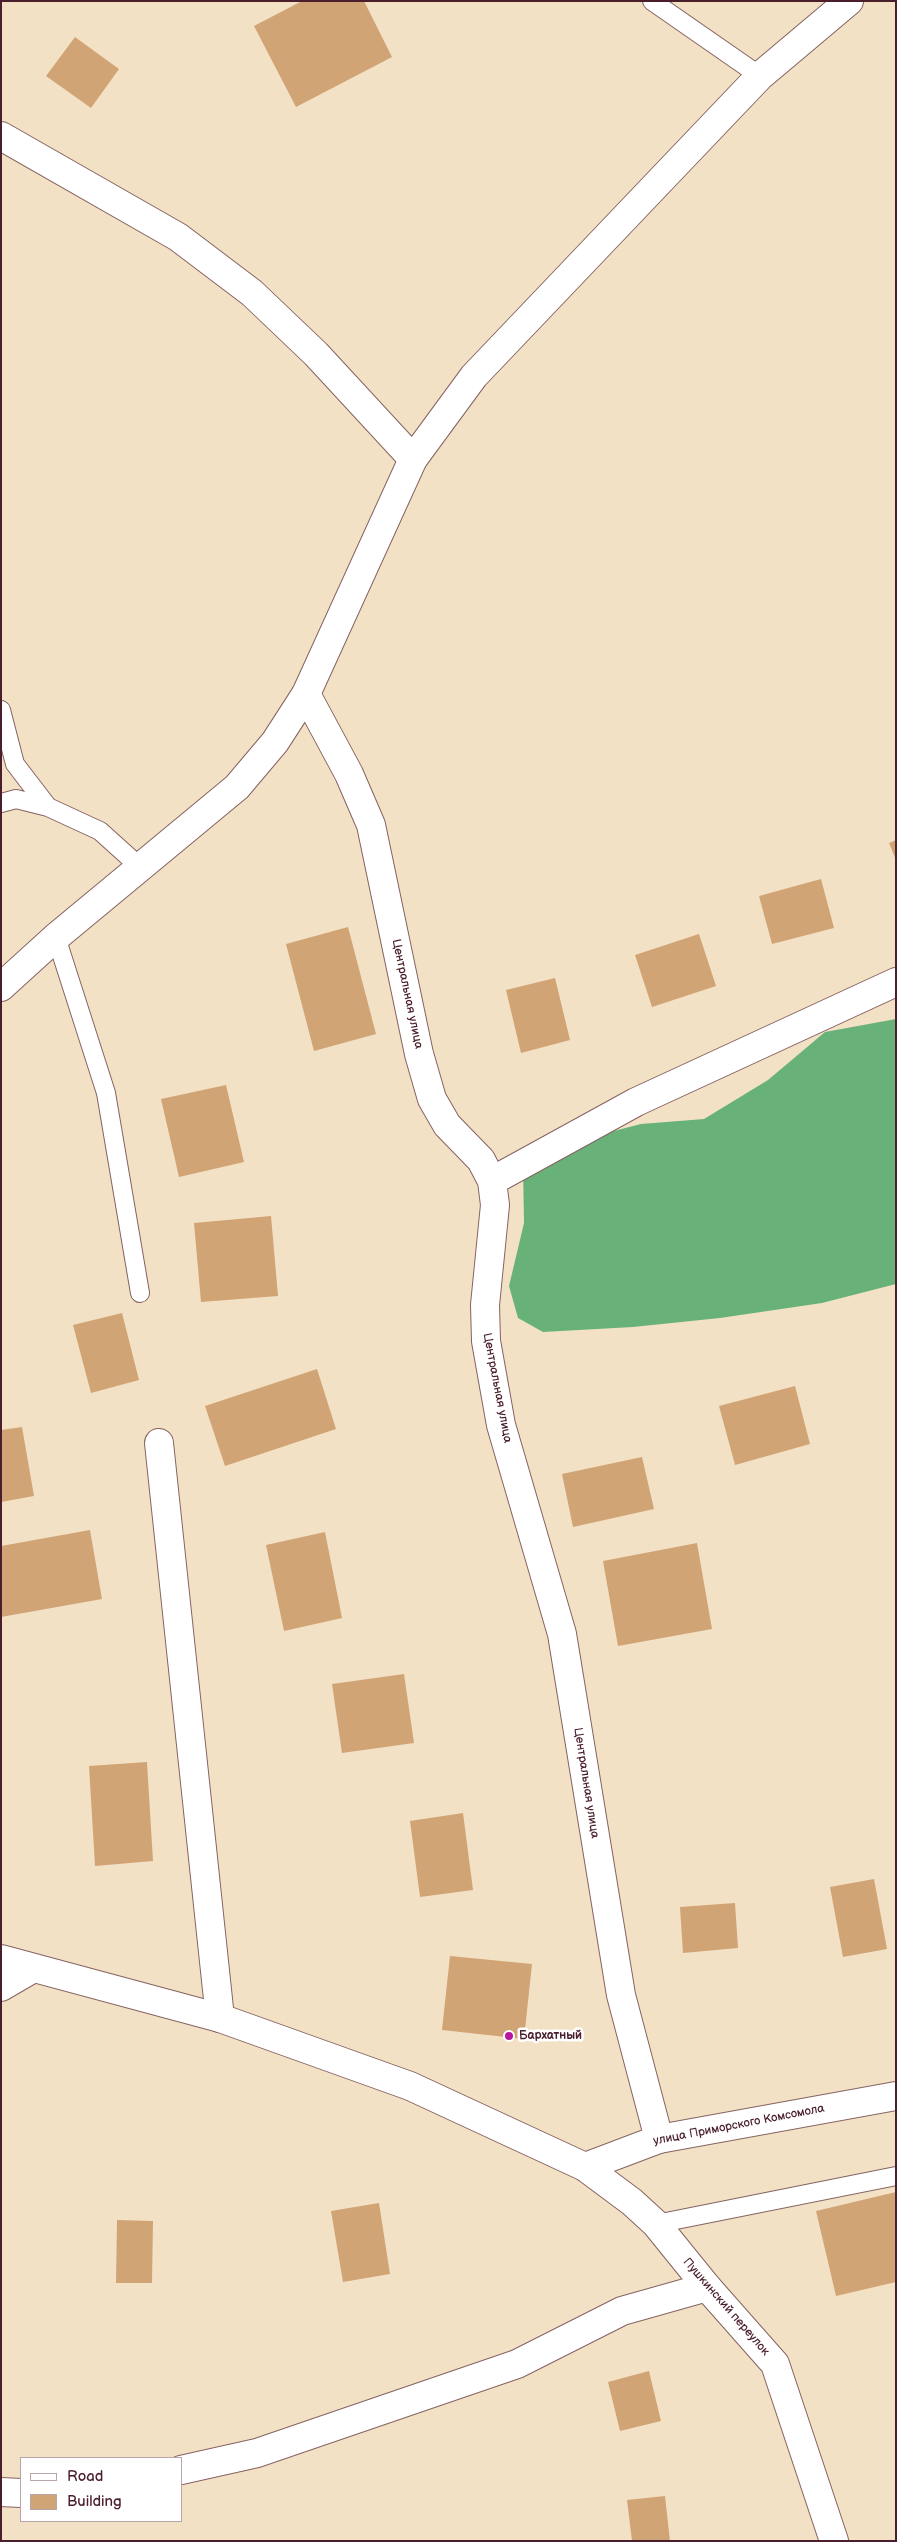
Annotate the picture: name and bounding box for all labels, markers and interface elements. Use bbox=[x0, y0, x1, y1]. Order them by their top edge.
street label: Центральная улица bbox=[388, 938, 426, 1050]
street label: Центральная улица bbox=[479, 1332, 515, 1444]
street label: Центральная улица bbox=[570, 1727, 602, 1839]
place label: Бархатный bbox=[519, 2029, 582, 2043]
marker: Бархатный bbox=[503, 2030, 515, 2042]
street label: улица Приморского Комсомола bbox=[652, 2101, 826, 2149]
street label: Пушкинский переулок bbox=[680, 2255, 772, 2359]
legend bbox=[20, 2457, 182, 2522]
text: Road bbox=[67, 2467, 103, 2486]
text: Building bbox=[67, 2492, 122, 2511]

